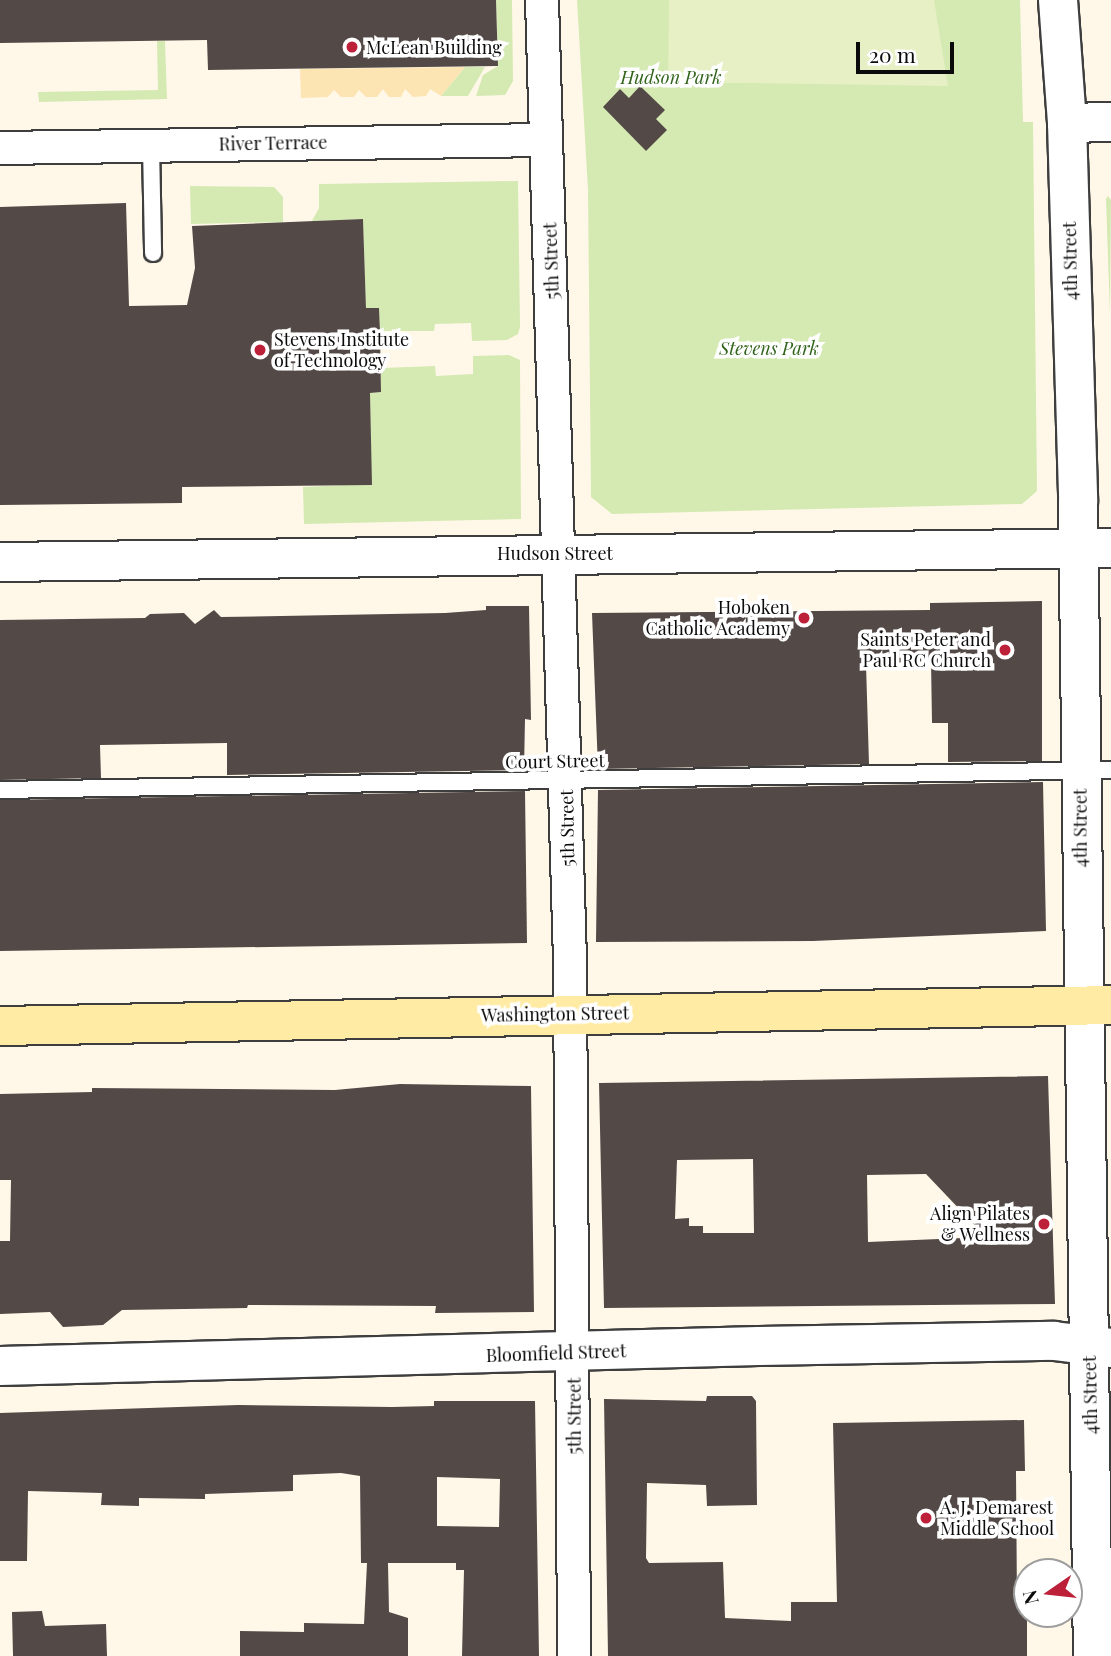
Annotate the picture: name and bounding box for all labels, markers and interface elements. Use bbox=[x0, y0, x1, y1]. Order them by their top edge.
scale bar bbox=[859, 28, 957, 72]
place label: McLean Building bbox=[366, 36, 502, 58]
marker: McLean Building bbox=[344, 39, 360, 55]
text: 20 m bbox=[869, 40, 916, 68]
park label: Hudson Park bbox=[621, 66, 721, 88]
street label: River Terrace bbox=[218, 131, 328, 155]
street label: 4th Street bbox=[1059, 221, 1081, 301]
street label: 5th Street bbox=[539, 222, 563, 300]
place label: Stevens Institute of Technology bbox=[274, 329, 409, 372]
park label: Stevens Park bbox=[719, 337, 819, 359]
marker: Stevens Institute of Technology bbox=[252, 342, 268, 358]
street label: Hudson Street bbox=[497, 542, 613, 564]
place label: Hoboken Catholic Academy bbox=[645, 597, 790, 640]
marker: Hoboken Catholic Academy bbox=[796, 610, 812, 626]
place label: Saints Peter and Paul RC Church bbox=[860, 629, 991, 672]
marker: Saints Peter and Paul RC Church bbox=[997, 642, 1013, 658]
street label: Court Street bbox=[505, 749, 605, 773]
street label: 5th Street bbox=[556, 789, 578, 867]
street label: 4th Street bbox=[1069, 789, 1091, 867]
street label: Washington Street bbox=[481, 1002, 629, 1026]
place label: Align Pilates & Wellness bbox=[930, 1203, 1030, 1246]
marker: Align Pilates & Wellness bbox=[1036, 1216, 1052, 1232]
street label: Bloomfield Street bbox=[486, 1340, 626, 1366]
street label: 4th Street bbox=[1079, 1355, 1101, 1435]
street label: 5th Street bbox=[563, 1377, 585, 1455]
place label: A. J. Demarest Middle School bbox=[940, 1497, 1054, 1540]
marker: A. J. Demarest Middle School bbox=[918, 1510, 934, 1526]
north arrow bbox=[1013, 1558, 1083, 1628]
text: N bbox=[1015, 1588, 1044, 1607]

